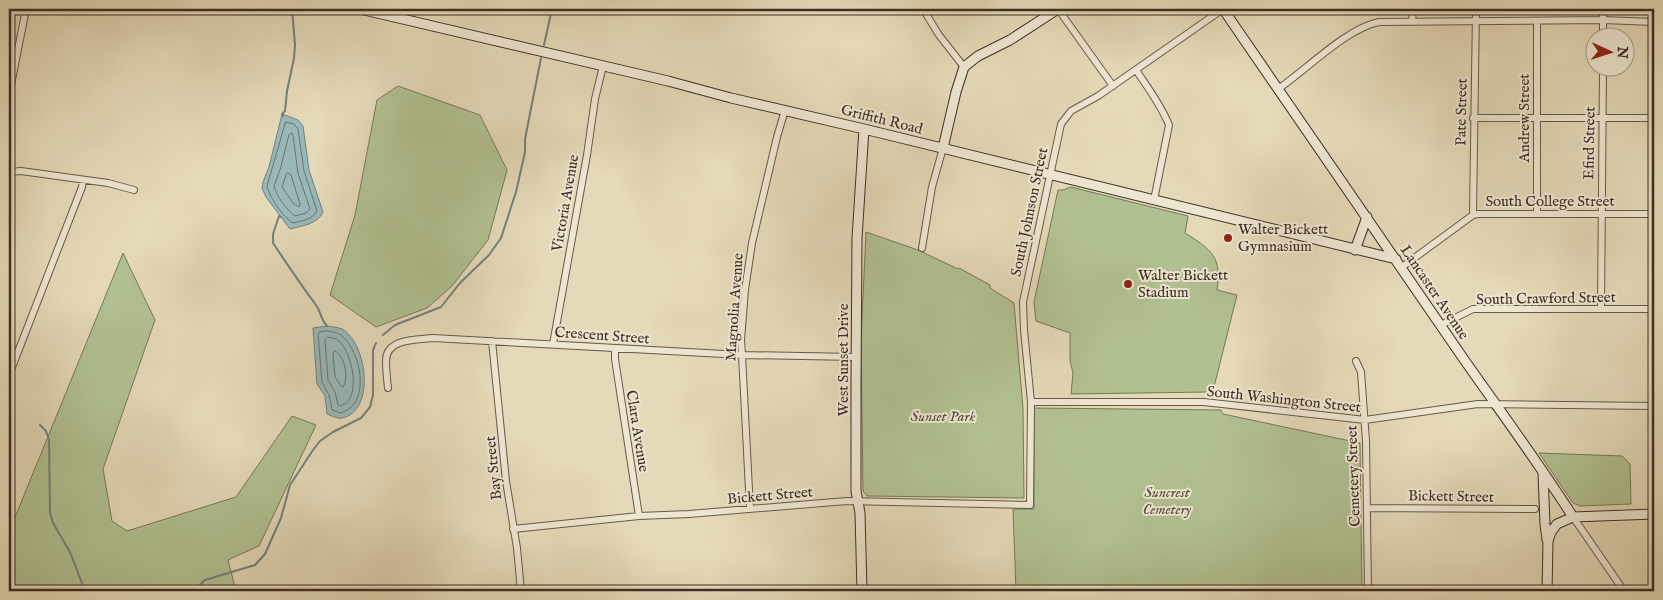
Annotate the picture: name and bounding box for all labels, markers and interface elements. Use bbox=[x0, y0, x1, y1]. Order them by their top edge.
north arrow bbox=[1586, 28, 1636, 78]
text: N bbox=[1613, 45, 1631, 59]
street label: Andrew Street bbox=[1515, 74, 1534, 163]
street label: Pate Street bbox=[1451, 78, 1472, 146]
street label: Griffith Road bbox=[839, 100, 926, 139]
street label: Efird Street bbox=[1579, 106, 1600, 180]
street label: South Johnson Street bbox=[1007, 146, 1052, 278]
street label: Victoria Avenue bbox=[547, 153, 583, 254]
street label: South College Street bbox=[1485, 192, 1615, 211]
place label: Walter Bickett Gymnasium bbox=[1238, 220, 1328, 256]
marker: Walter Bickett Gymnasium bbox=[1222, 232, 1234, 244]
street label: Lancaster Avenue bbox=[1396, 241, 1473, 343]
street label: Magnolia Avenue bbox=[721, 252, 748, 362]
place label: Walter Bickett Stadium bbox=[1138, 266, 1228, 302]
marker: Walter Bickett Stadium bbox=[1122, 278, 1134, 290]
street label: South Crawford Street bbox=[1476, 288, 1616, 309]
street label: West Sunset Drive bbox=[834, 303, 853, 417]
street label: Crescent Street bbox=[554, 323, 650, 348]
street label: South Washington Street bbox=[1206, 382, 1362, 417]
street label: Clara Avenue bbox=[622, 389, 653, 473]
park label: Sunset Park bbox=[911, 407, 975, 426]
street label: Cemetery Street bbox=[1342, 425, 1365, 527]
street label: Bay Street bbox=[481, 435, 506, 501]
street label: Bickett Street bbox=[726, 482, 814, 509]
park label: Suncrest Cemetery bbox=[1143, 483, 1192, 519]
street label: Bickett Street bbox=[1408, 486, 1494, 507]

